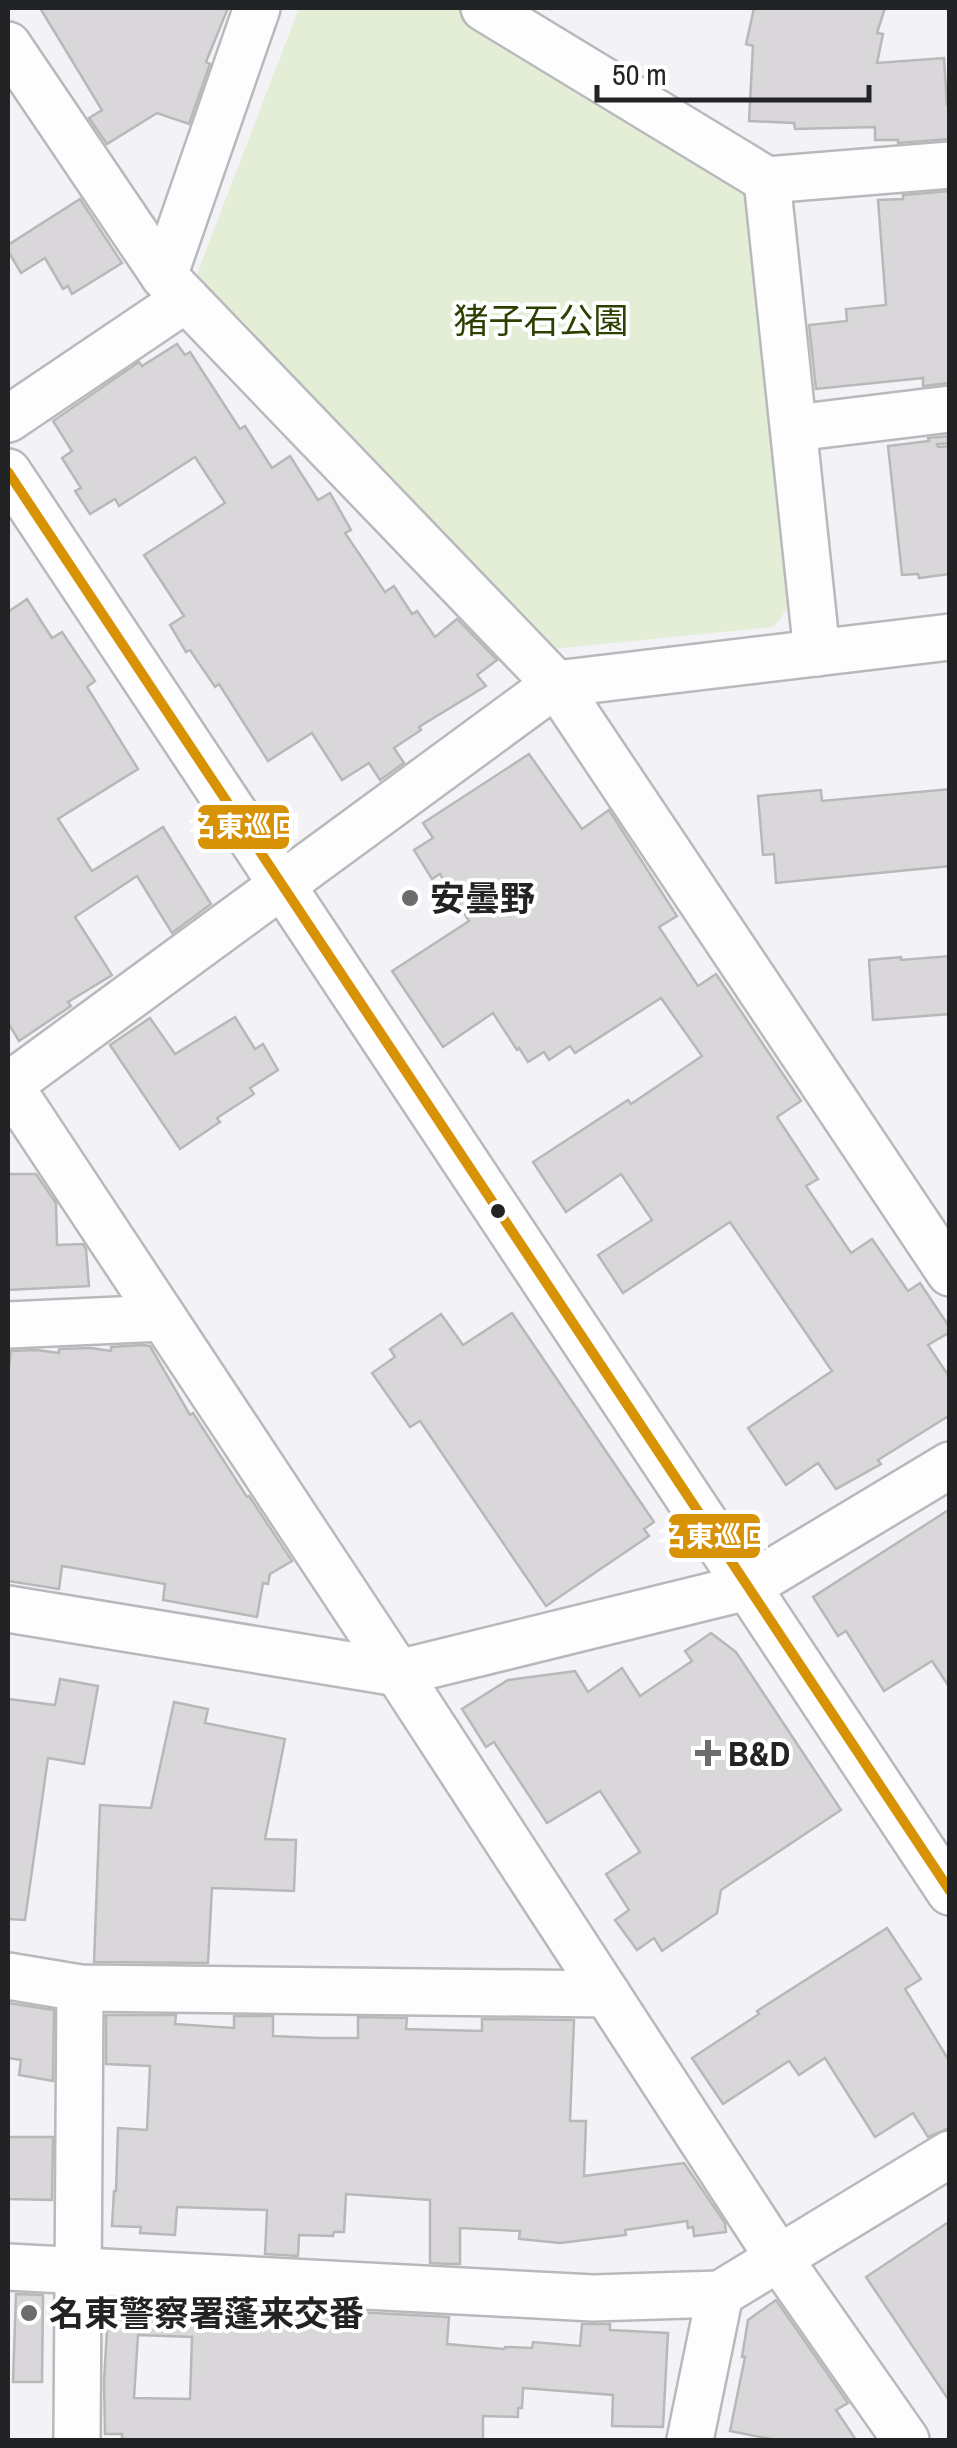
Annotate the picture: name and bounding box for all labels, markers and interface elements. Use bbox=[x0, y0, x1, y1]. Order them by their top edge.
scale bar bbox=[597, 40, 870, 102]
text: 50 m bbox=[612, 54, 667, 94]
park label: 猪子石公園 bbox=[453, 297, 629, 344]
line badge: 名東巡回 bbox=[196, 803, 291, 851]
text: 名東巡回 bbox=[188, 807, 300, 845]
place label: 安曇野 bbox=[430, 875, 535, 922]
marker: 安曇野 bbox=[399, 887, 421, 909]
unlabelled marker bbox=[488, 1201, 508, 1221]
line badge: 名東巡回 bbox=[667, 1512, 762, 1560]
text: 名東巡回 bbox=[658, 1517, 770, 1555]
place label: B&D bbox=[728, 1730, 790, 1777]
marker: B&D bbox=[697, 1742, 719, 1764]
place label: 名東警察署蓬来交番 bbox=[49, 2290, 364, 2337]
marker: 名東警察署蓬来交番 bbox=[18, 2302, 40, 2324]

